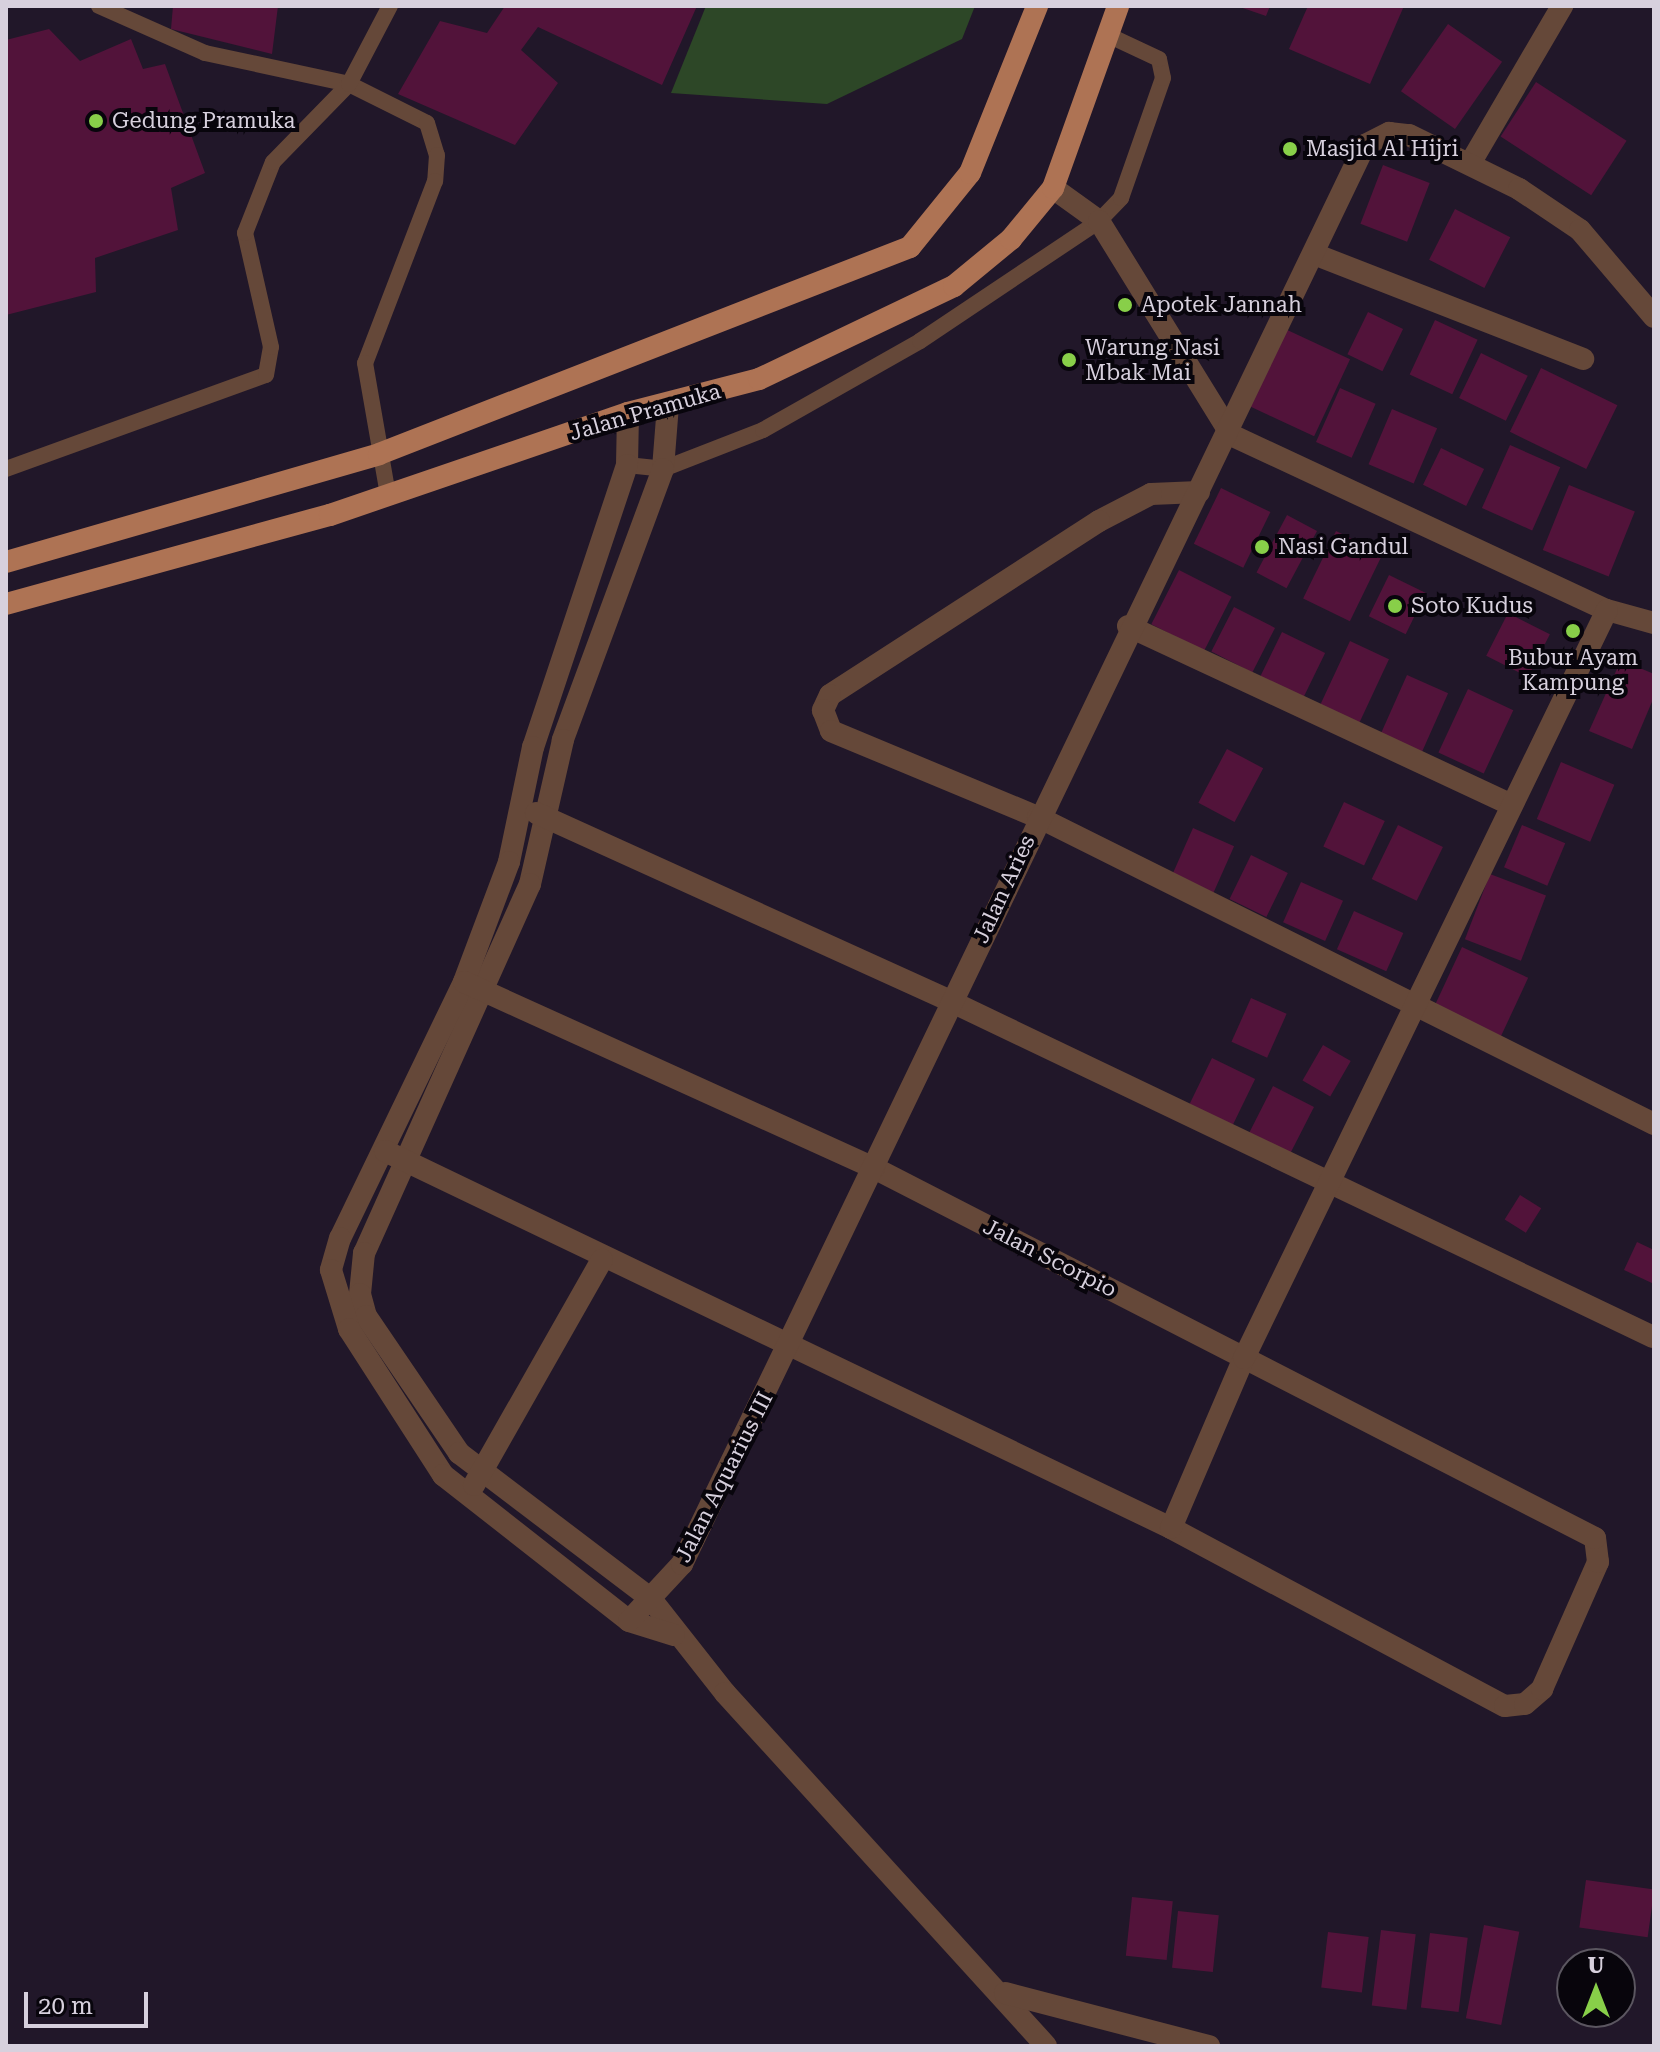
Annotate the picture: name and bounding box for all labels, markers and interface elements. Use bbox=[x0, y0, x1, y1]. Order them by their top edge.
place label: Gedung Pramuka bbox=[112, 108, 295, 134]
marker: Gedung Pramuka bbox=[87, 112, 105, 130]
place label: Masjid Al Hijri bbox=[1306, 136, 1458, 162]
marker: Masjid Al Hijri bbox=[1281, 140, 1299, 158]
place label: Apotek Jannah bbox=[1141, 292, 1302, 318]
marker: Apotek Jannah bbox=[1116, 296, 1134, 314]
place label: Warung Nasi Mbak Mai bbox=[1085, 334, 1220, 386]
marker: Warung Nasi Mbak Mai bbox=[1060, 351, 1078, 369]
street label: Jalan Pramuka bbox=[566, 378, 724, 446]
place label: Nasi Gandul bbox=[1278, 534, 1408, 560]
marker: Nasi Gandul bbox=[1253, 538, 1271, 556]
place label: Soto Kudus bbox=[1411, 593, 1533, 619]
marker: Soto Kudus bbox=[1386, 597, 1404, 615]
marker: Bubur Ayam Kampung bbox=[1564, 622, 1582, 640]
place label: Bubur Ayam Kampung bbox=[1508, 644, 1638, 696]
street label: Jalan Aries bbox=[967, 831, 1041, 947]
street label: Jalan Scorpio bbox=[979, 1213, 1121, 1303]
street label: Jalan Aquarius III bbox=[670, 1387, 778, 1567]
north arrow bbox=[1556, 1948, 1636, 2028]
text: U bbox=[1588, 1953, 1604, 1978]
scale bar bbox=[28, 1976, 152, 2026]
text: 20 m bbox=[38, 1992, 93, 2020]

